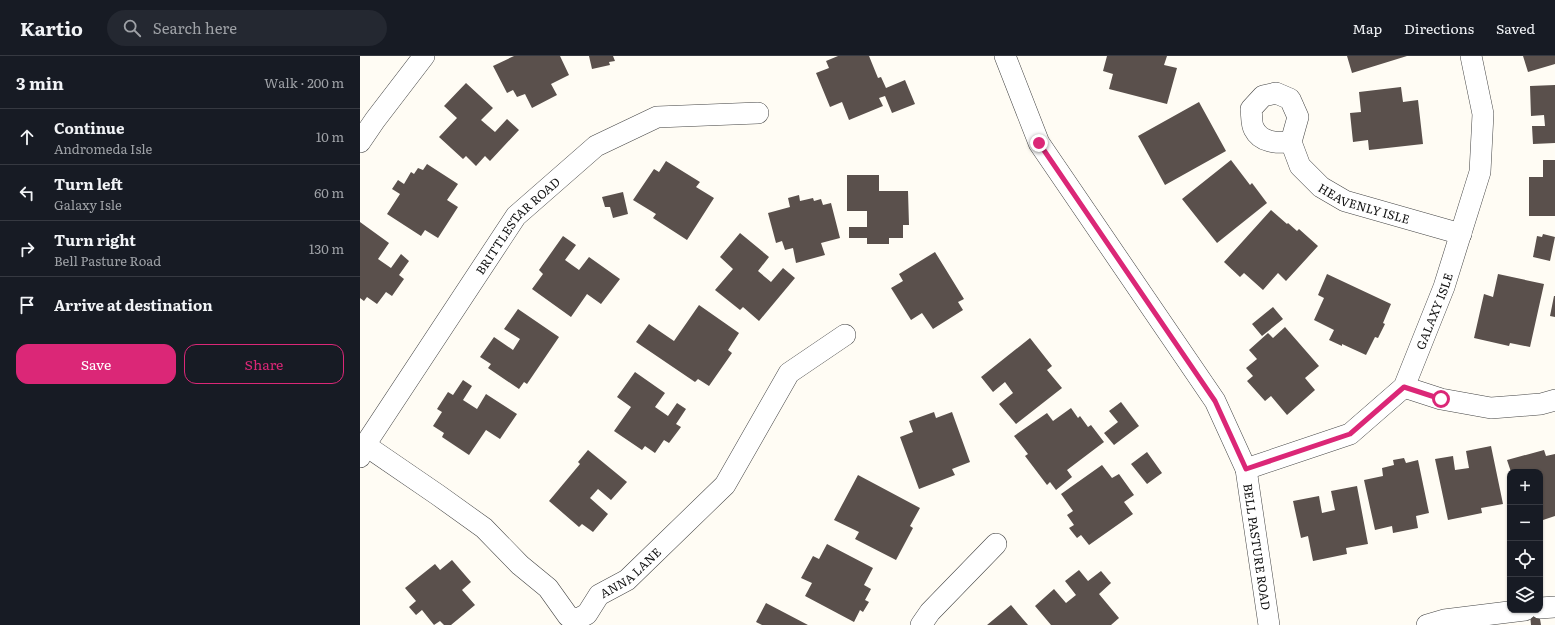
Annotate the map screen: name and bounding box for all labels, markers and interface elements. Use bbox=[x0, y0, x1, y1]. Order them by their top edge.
search box bbox=[107, 10, 387, 46]
text: Kartio bbox=[20, 14, 83, 42]
text: Search here bbox=[153, 16, 237, 39]
icon: search bbox=[121, 17, 143, 39]
text: Map bbox=[1352, 18, 1382, 38]
text: Directions bbox=[1404, 18, 1474, 38]
text: Saved bbox=[1496, 18, 1535, 38]
text: 3 min bbox=[16, 70, 64, 95]
text: Walk · 200 m bbox=[264, 73, 344, 92]
text: Continue bbox=[54, 116, 124, 139]
icon: ahead bbox=[16, 126, 38, 148]
text: 10 m bbox=[316, 127, 344, 146]
route end bbox=[1030, 134, 1048, 152]
text: Andromeda Isle bbox=[54, 139, 152, 158]
text: Turn left bbox=[54, 172, 123, 195]
street label: BRITTLESTAR ROAD bbox=[471, 173, 564, 278]
street label: HEAVENLY ISLE bbox=[1315, 178, 1412, 228]
icon: left bbox=[16, 182, 38, 204]
text: 60 m bbox=[314, 183, 344, 202]
text: Galaxy Isle bbox=[54, 195, 122, 214]
text: Turn right bbox=[54, 228, 136, 251]
icon: right bbox=[16, 238, 38, 260]
text: 130 m bbox=[309, 239, 344, 258]
text: Bell Pasture Road bbox=[54, 251, 161, 270]
street label: GALAXY ISLE bbox=[1411, 270, 1457, 352]
text: Arrive at destination bbox=[54, 293, 213, 316]
icon: arrive bbox=[16, 294, 38, 316]
button: Save bbox=[16, 344, 176, 384]
button: Share bbox=[184, 344, 344, 384]
route start bbox=[1432, 390, 1450, 408]
map controls bbox=[1507, 469, 1543, 613]
button: + bbox=[1507, 469, 1543, 505]
street label: BELL PASTURE ROAD bbox=[1239, 482, 1276, 611]
button: − bbox=[1507, 505, 1543, 541]
button: locate bbox=[1507, 541, 1543, 577]
street label: ANNA LANE bbox=[596, 543, 665, 602]
button: layers bbox=[1507, 577, 1543, 613]

